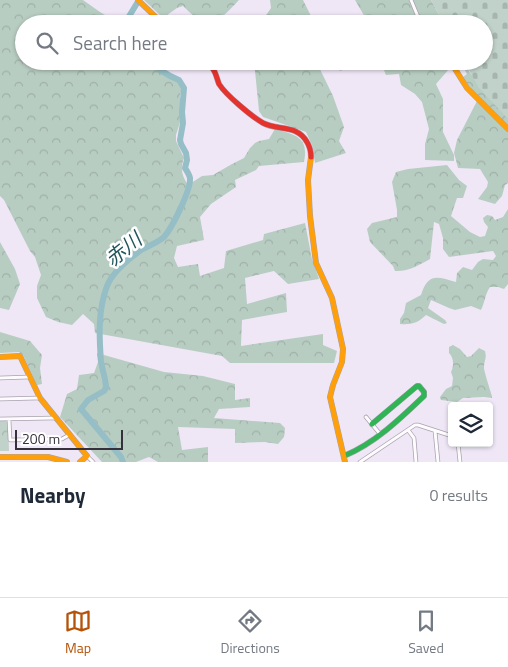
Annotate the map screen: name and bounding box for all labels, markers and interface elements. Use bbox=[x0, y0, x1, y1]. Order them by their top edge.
search box bbox=[15, 15, 493, 70]
text: Search here bbox=[73, 28, 167, 57]
icon: search bbox=[33, 29, 61, 57]
water label: 赤川 bbox=[98, 223, 150, 274]
map controls bbox=[448, 402, 493, 447]
button: layers bbox=[448, 402, 493, 447]
scale bar bbox=[15, 427, 122, 450]
text: 200 m bbox=[22, 428, 60, 449]
text: Nearby bbox=[20, 479, 85, 511]
text: 0 results bbox=[429, 483, 488, 507]
tab: Map bbox=[64, 607, 92, 658]
tab: Directions bbox=[220, 607, 280, 658]
tab: Saved bbox=[408, 607, 444, 658]

